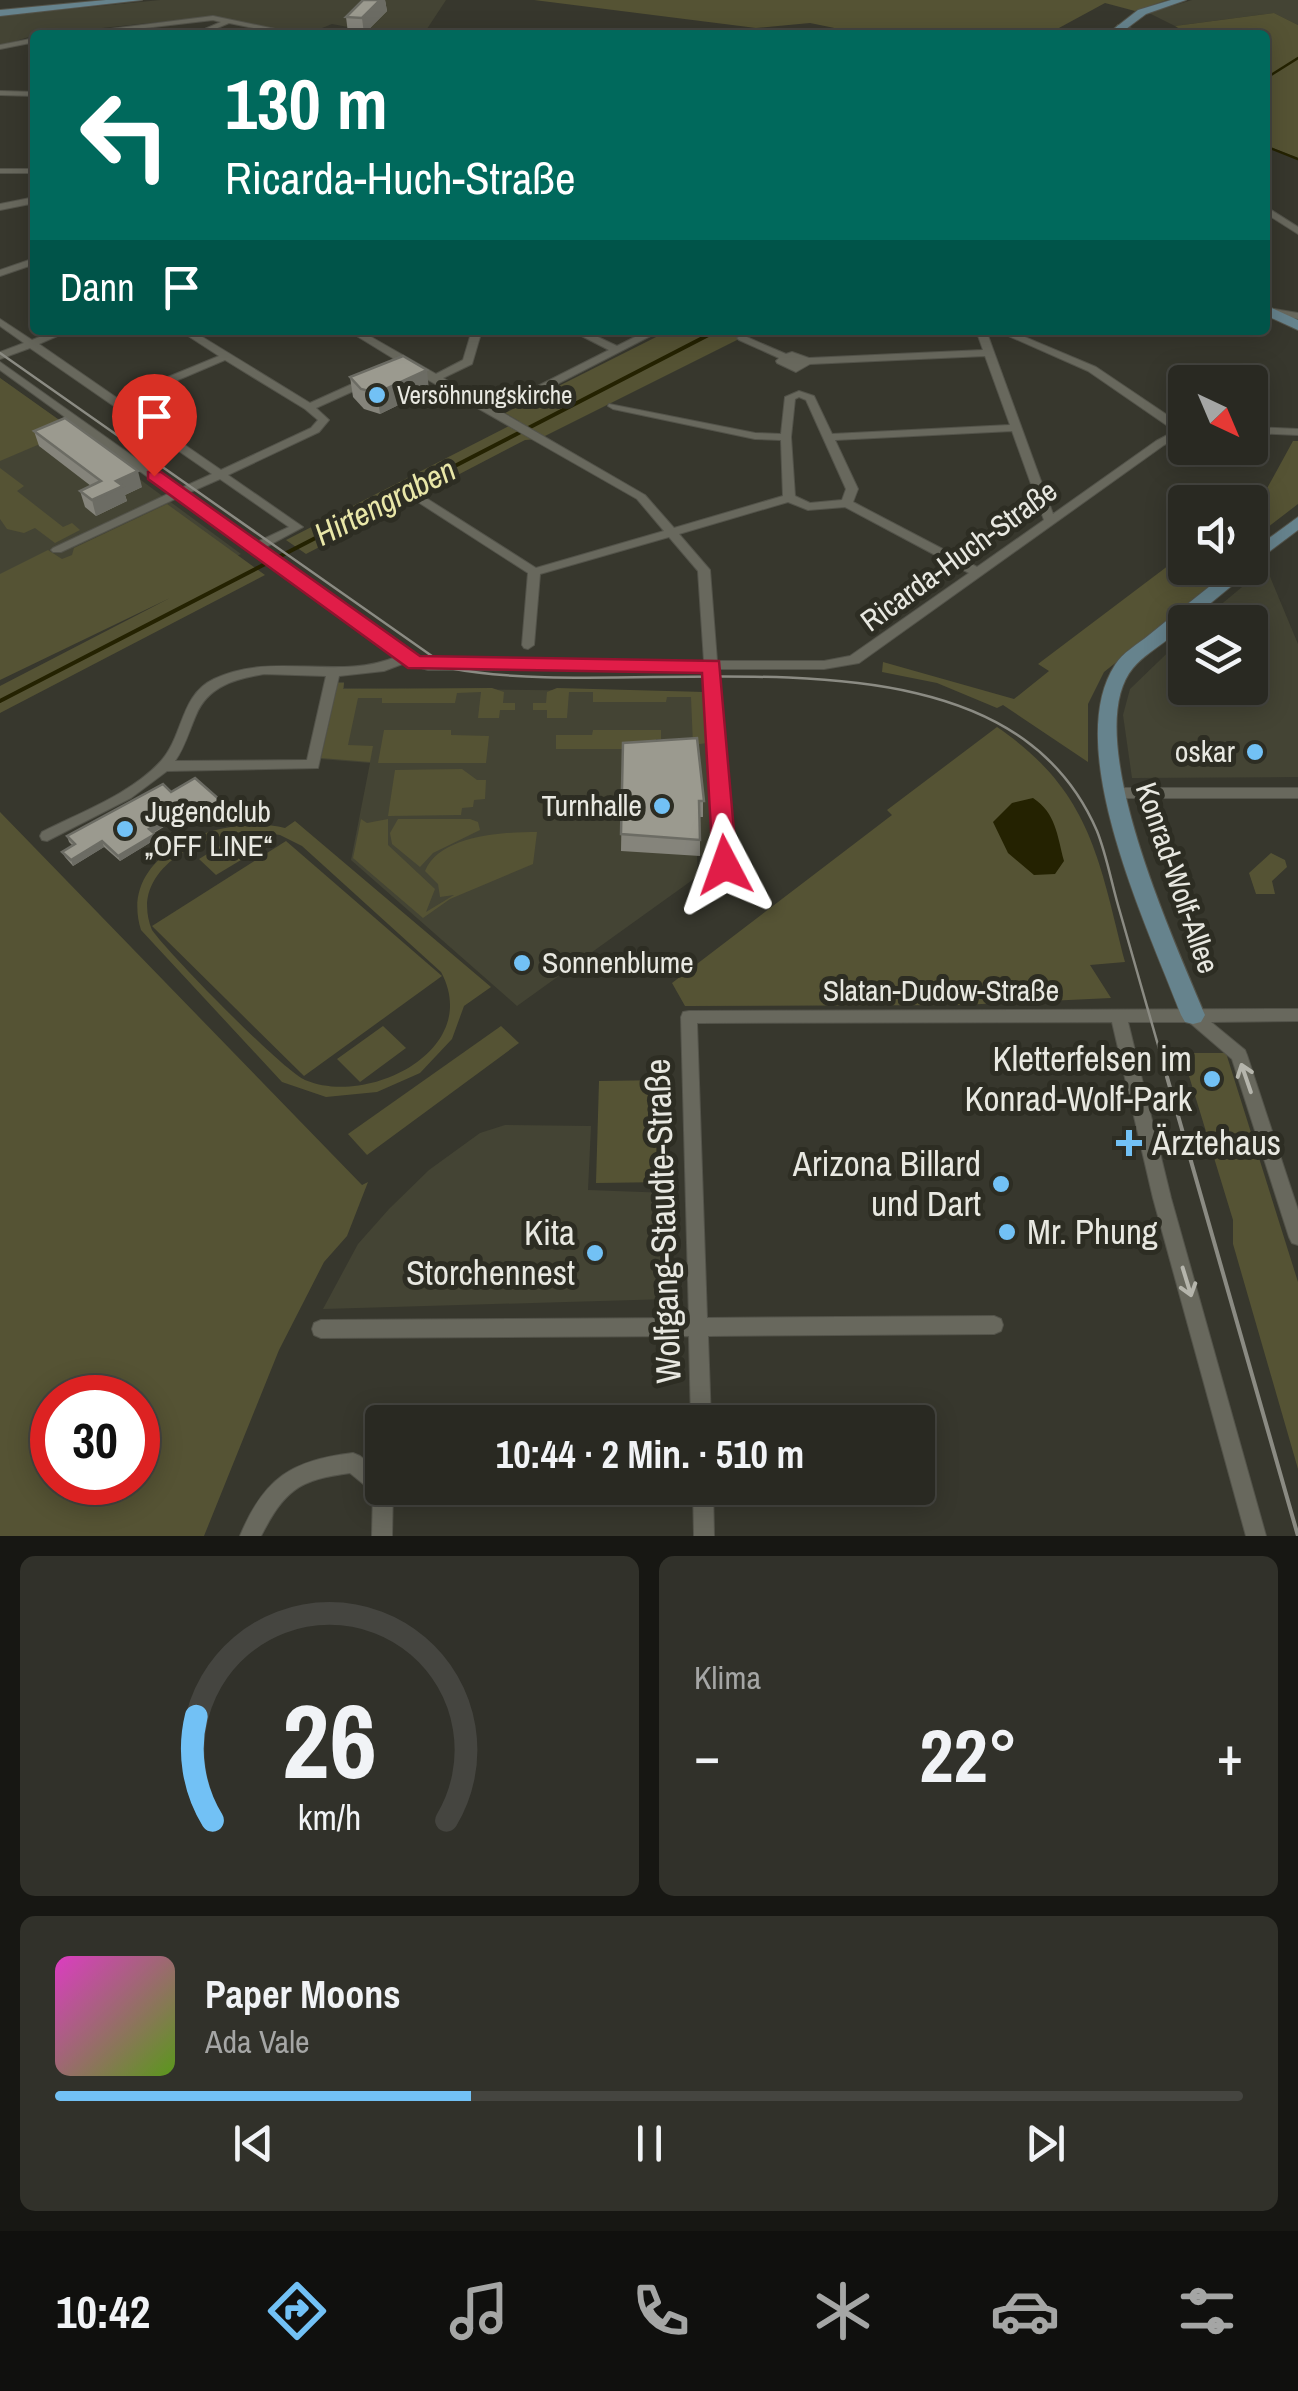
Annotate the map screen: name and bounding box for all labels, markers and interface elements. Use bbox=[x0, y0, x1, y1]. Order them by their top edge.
text: 130 m bbox=[225, 57, 388, 151]
icon: left bbox=[60, 70, 190, 200]
text: Ricarda-Huch-Straße bbox=[225, 147, 576, 208]
icon: arrive bbox=[154, 260, 209, 315]
text: Dann bbox=[60, 262, 134, 313]
north arrow bbox=[1168, 365, 1268, 465]
map controls bbox=[1168, 365, 1268, 705]
pin bbox=[112, 374, 197, 477]
place label: Versöhnungskirche bbox=[397, 378, 573, 412]
marker: Versöhnungskirche bbox=[366, 384, 388, 406]
icon: arrive bbox=[127, 389, 182, 444]
water label: Hirtengraben bbox=[307, 448, 463, 555]
street label: Ricarda-Huch-Straße bbox=[852, 470, 1065, 640]
button: sound bbox=[1168, 485, 1268, 585]
button: layers bbox=[1168, 605, 1268, 705]
place label: oskar bbox=[1175, 731, 1236, 771]
marker: oskar bbox=[1244, 741, 1266, 763]
street label: Konrad-Wolf-Allee bbox=[1127, 777, 1229, 978]
place label: Turnhalle bbox=[542, 785, 642, 825]
place label: Jugendclub „OFF LINE“ bbox=[145, 791, 272, 865]
marker: Turnhalle bbox=[651, 795, 673, 817]
position arrow bbox=[673, 813, 777, 917]
marker: Jugendclub „OFF LINE“ bbox=[114, 818, 136, 840]
place label: Sonnenblume bbox=[542, 942, 694, 982]
marker: Sonnenblume bbox=[511, 952, 533, 974]
street label: Slatan-Dudow-Straße bbox=[823, 970, 1059, 1010]
place label: Kletterfelsen im Konrad-Wolf-Park bbox=[964, 1035, 1193, 1122]
street label: Wolfgang-Staudte-Straße bbox=[633, 1058, 692, 1384]
one-way arrow bbox=[1236, 1062, 1254, 1094]
marker: Kletterfelsen im Konrad-Wolf-Park bbox=[1201, 1068, 1223, 1090]
place label: Ärztehaus bbox=[1151, 1119, 1281, 1166]
marker: Ärztehaus bbox=[1116, 1130, 1142, 1156]
place label: Arizona Billard und Dart bbox=[792, 1140, 981, 1227]
marker: Arizona Billard und Dart bbox=[990, 1173, 1012, 1195]
place label: Mr. Phung bbox=[1027, 1208, 1158, 1255]
place label: Kita Storchennest bbox=[406, 1209, 575, 1296]
marker: Mr. Phung bbox=[996, 1221, 1018, 1243]
marker: Kita Storchennest bbox=[584, 1242, 606, 1264]
one-way arrow bbox=[1179, 1266, 1197, 1297]
speed limit sign: 30 bbox=[30, 1375, 160, 1505]
text: 10:44 · 2 Min. · 510 m bbox=[496, 1429, 804, 1480]
text: Klima bbox=[694, 1656, 761, 1699]
text: 26 bbox=[282, 1670, 377, 1810]
text: 22° bbox=[919, 1704, 1018, 1805]
text: − bbox=[694, 1718, 720, 1792]
text: + bbox=[1217, 1718, 1243, 1792]
text: km/h bbox=[298, 1793, 361, 1841]
text: Paper Moons bbox=[205, 1969, 401, 2020]
text: Ada Vale bbox=[205, 2020, 310, 2063]
icon: previous bbox=[226, 2116, 281, 2171]
icon: pause bbox=[622, 2116, 677, 2171]
icon: next bbox=[1018, 2116, 1073, 2171]
icon: directions bbox=[262, 2276, 332, 2346]
icon: music bbox=[444, 2276, 514, 2346]
icon: phone bbox=[626, 2276, 696, 2346]
icon: climate bbox=[808, 2276, 878, 2346]
icon: car bbox=[990, 2276, 1060, 2346]
icon: filters bbox=[1172, 2276, 1242, 2346]
text: 10:42 bbox=[56, 2281, 150, 2342]

